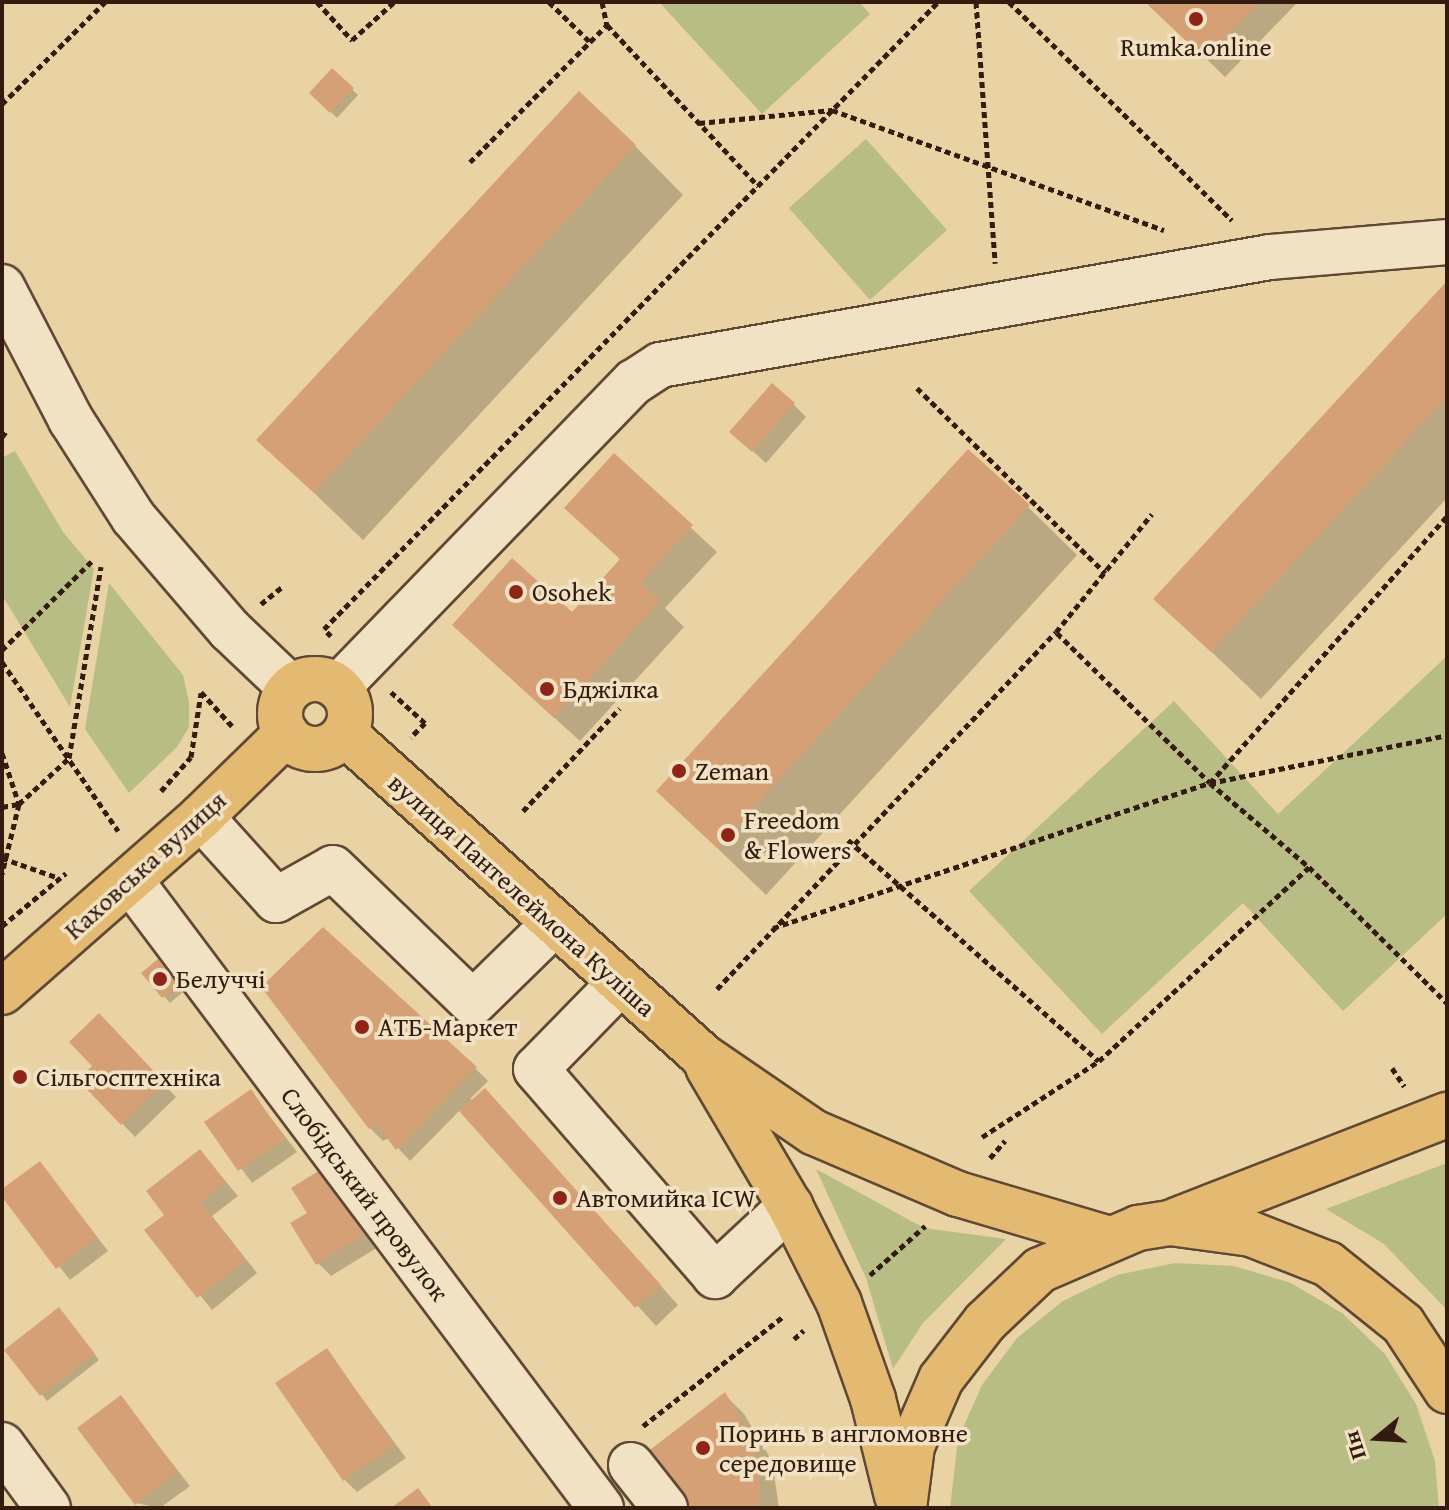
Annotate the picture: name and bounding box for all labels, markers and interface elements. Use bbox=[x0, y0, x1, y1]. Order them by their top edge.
marker: Rumka.online bbox=[1187, 10, 1205, 28]
place label: Rumka.online bbox=[1120, 31, 1272, 63]
place label: Оsоhek bbox=[532, 576, 611, 608]
marker: Оsоhek bbox=[507, 583, 525, 601]
place label: Бджілка bbox=[563, 673, 659, 705]
marker: Бджілка bbox=[538, 680, 556, 698]
place label: Zeman bbox=[695, 755, 769, 787]
marker: Zeman bbox=[670, 762, 688, 780]
street label: вулиця Пантелеймона Куліша bbox=[382, 767, 662, 1023]
street label: Каховська вулиця bbox=[58, 784, 232, 946]
place label: Freedom & Flowers bbox=[744, 804, 851, 866]
marker: Freedom & Flowers bbox=[719, 826, 737, 844]
place label: Белуччі bbox=[176, 963, 266, 995]
marker: Белуччі bbox=[151, 970, 169, 988]
place label: АТБ-Маркет bbox=[378, 1011, 517, 1043]
marker: АТБ-Маркет bbox=[353, 1018, 371, 1036]
place label: Сільгосптехніка bbox=[36, 1061, 221, 1093]
marker: Сільгосптехніка bbox=[11, 1068, 29, 1086]
street label: Слобідський провулок bbox=[274, 1081, 456, 1307]
place label: Автомийка ICW bbox=[576, 1182, 756, 1214]
marker: Автомийка ICW bbox=[551, 1189, 569, 1207]
north arrow bbox=[1337, 1398, 1417, 1478]
place label: Поринь в англомовне середовище bbox=[719, 1417, 968, 1478]
text: Пн bbox=[1335, 1427, 1374, 1464]
marker: Поринь в англомовне середовище bbox=[694, 1439, 712, 1457]

